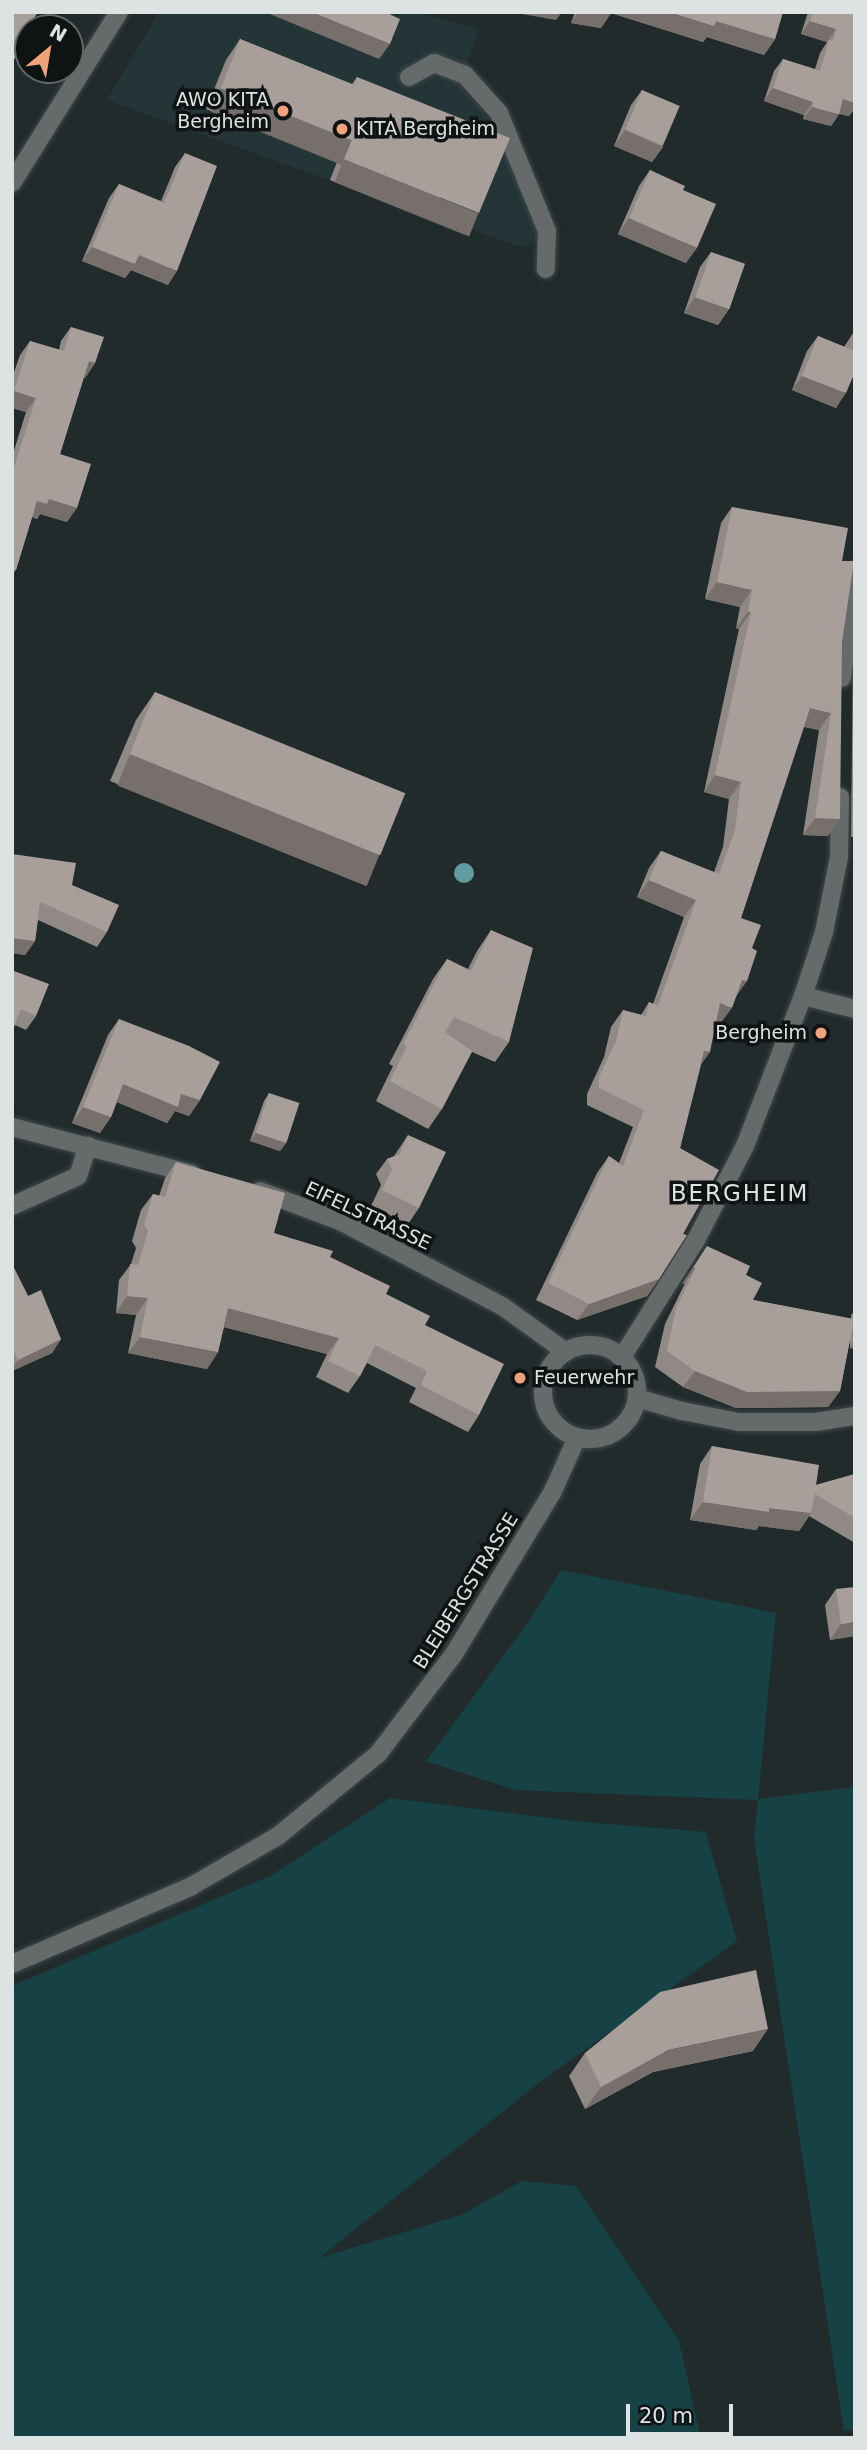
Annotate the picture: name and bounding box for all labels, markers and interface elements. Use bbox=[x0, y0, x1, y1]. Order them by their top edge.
north arrow bbox=[14, 14, 84, 84]
text: N bbox=[46, 19, 71, 46]
place label: AWO KITA Bergheim bbox=[176, 89, 269, 133]
marker: AWO KITA Bergheim bbox=[275, 103, 291, 119]
place label: KITA Bergheim bbox=[356, 118, 495, 140]
marker: KITA Bergheim bbox=[334, 121, 350, 137]
place label: Bergheim bbox=[715, 1022, 807, 1044]
marker: Bergheim bbox=[813, 1025, 829, 1041]
street label: EIFELSTRASSE bbox=[301, 1177, 435, 1255]
district label: BERGHEIM bbox=[672, 1179, 808, 1207]
place label: Feuerwehr bbox=[534, 1367, 634, 1389]
marker: Feuerwehr bbox=[512, 1370, 528, 1386]
street label: BLEIBERGSTRASSE bbox=[409, 1509, 523, 1673]
scale bar bbox=[629, 2390, 736, 2434]
text: 20 m bbox=[639, 2404, 693, 2428]

